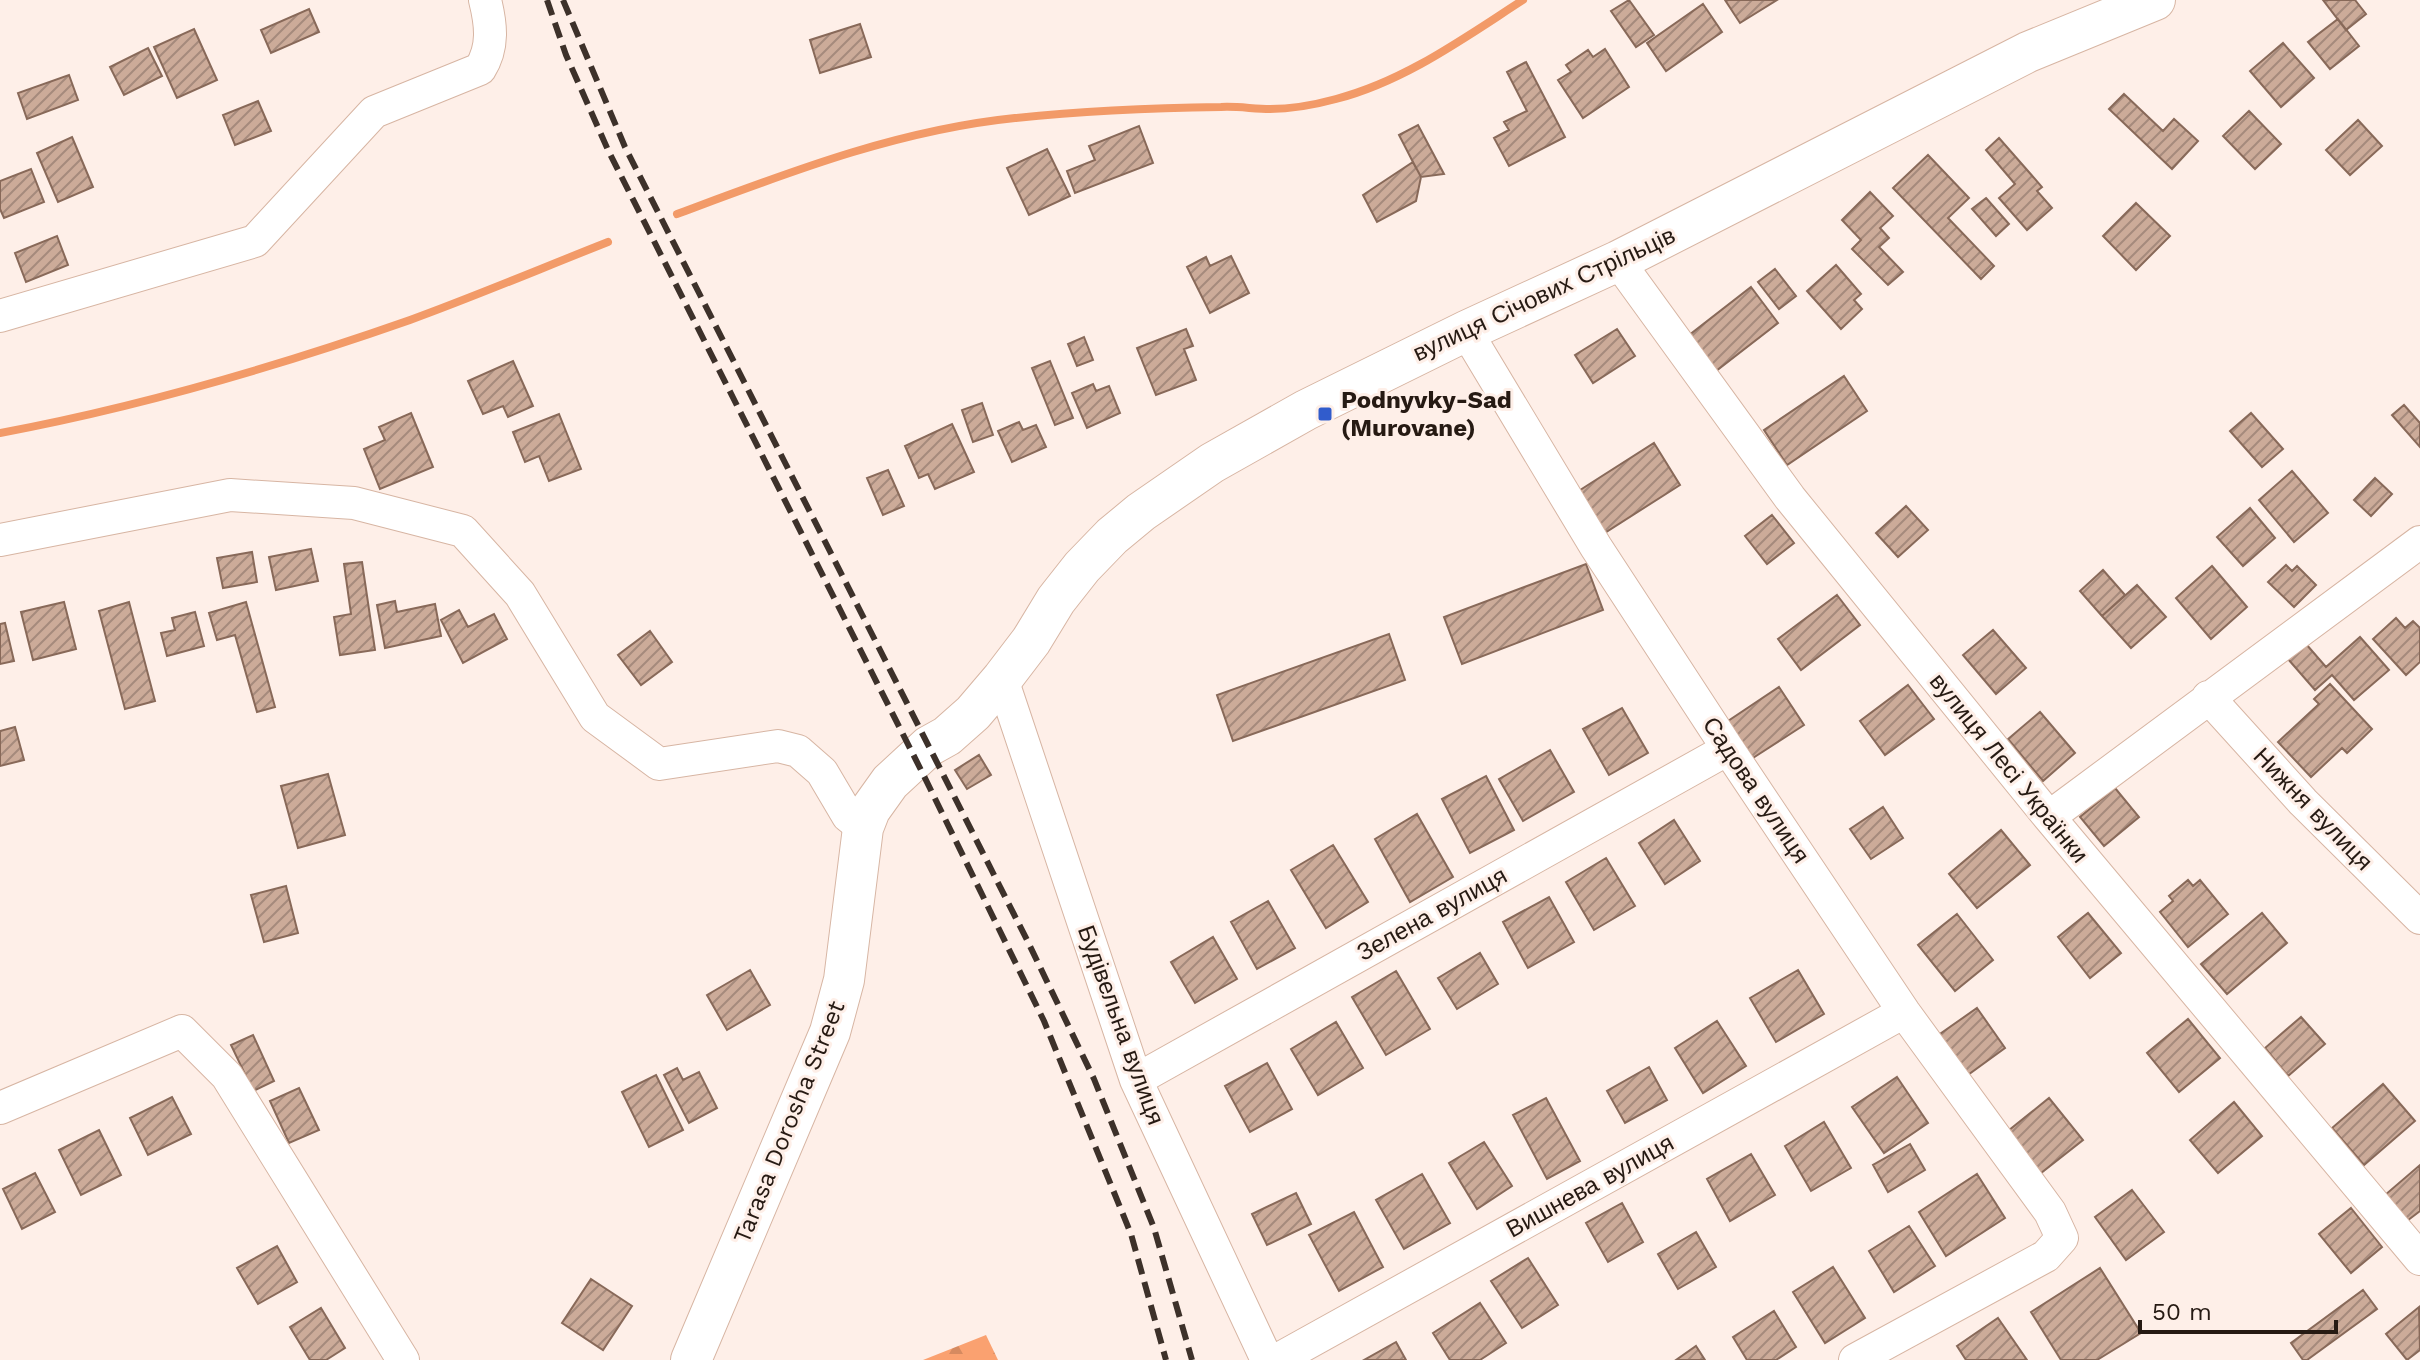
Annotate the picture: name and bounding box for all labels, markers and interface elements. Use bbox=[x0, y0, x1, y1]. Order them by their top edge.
street label: вулиця Січових Стрільців bbox=[1408, 221, 1680, 367]
place label: Podnyvky-Sad (Murovane) bbox=[1341, 386, 1512, 442]
marker: Podnyvky-Sad (Murovane) bbox=[1316, 405, 1334, 423]
street label: вулиця Лесі Українки bbox=[1924, 668, 2094, 868]
street label: Садова вулиця bbox=[1697, 712, 1815, 868]
street label: Нижня вулиця bbox=[2248, 742, 2378, 876]
street label: Зелена вулиця bbox=[1352, 861, 1512, 967]
street label: Будівельна вулиця bbox=[1072, 922, 1170, 1128]
street label: Tarasa Dorosha Street bbox=[728, 997, 850, 1247]
street label: Вишнева вулиця bbox=[1501, 1128, 1679, 1244]
scale bar bbox=[2140, 1284, 2336, 1334]
text: 50 m bbox=[2152, 1298, 2212, 1326]

